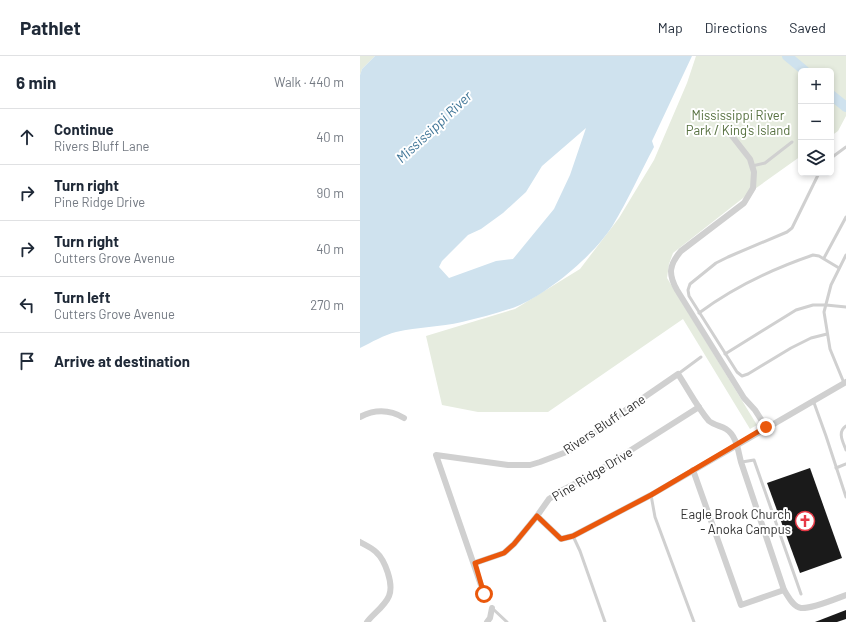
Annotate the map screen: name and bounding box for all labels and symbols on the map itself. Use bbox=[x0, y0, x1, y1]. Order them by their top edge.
water label: Mississippi River bbox=[392, 87, 476, 166]
park label: Mississippi River Park / King's Island bbox=[686, 107, 790, 138]
street label: Rivers Bluff Lane bbox=[560, 391, 648, 457]
route end bbox=[757, 418, 775, 436]
street label: Pine Ridge Drive bbox=[549, 444, 635, 504]
place label: Eagle Brook Church - Anoka Campus bbox=[681, 506, 791, 537]
church icon: Eagle Brook Church - Anoka Campus bbox=[794, 510, 816, 532]
route start bbox=[475, 585, 493, 603]

